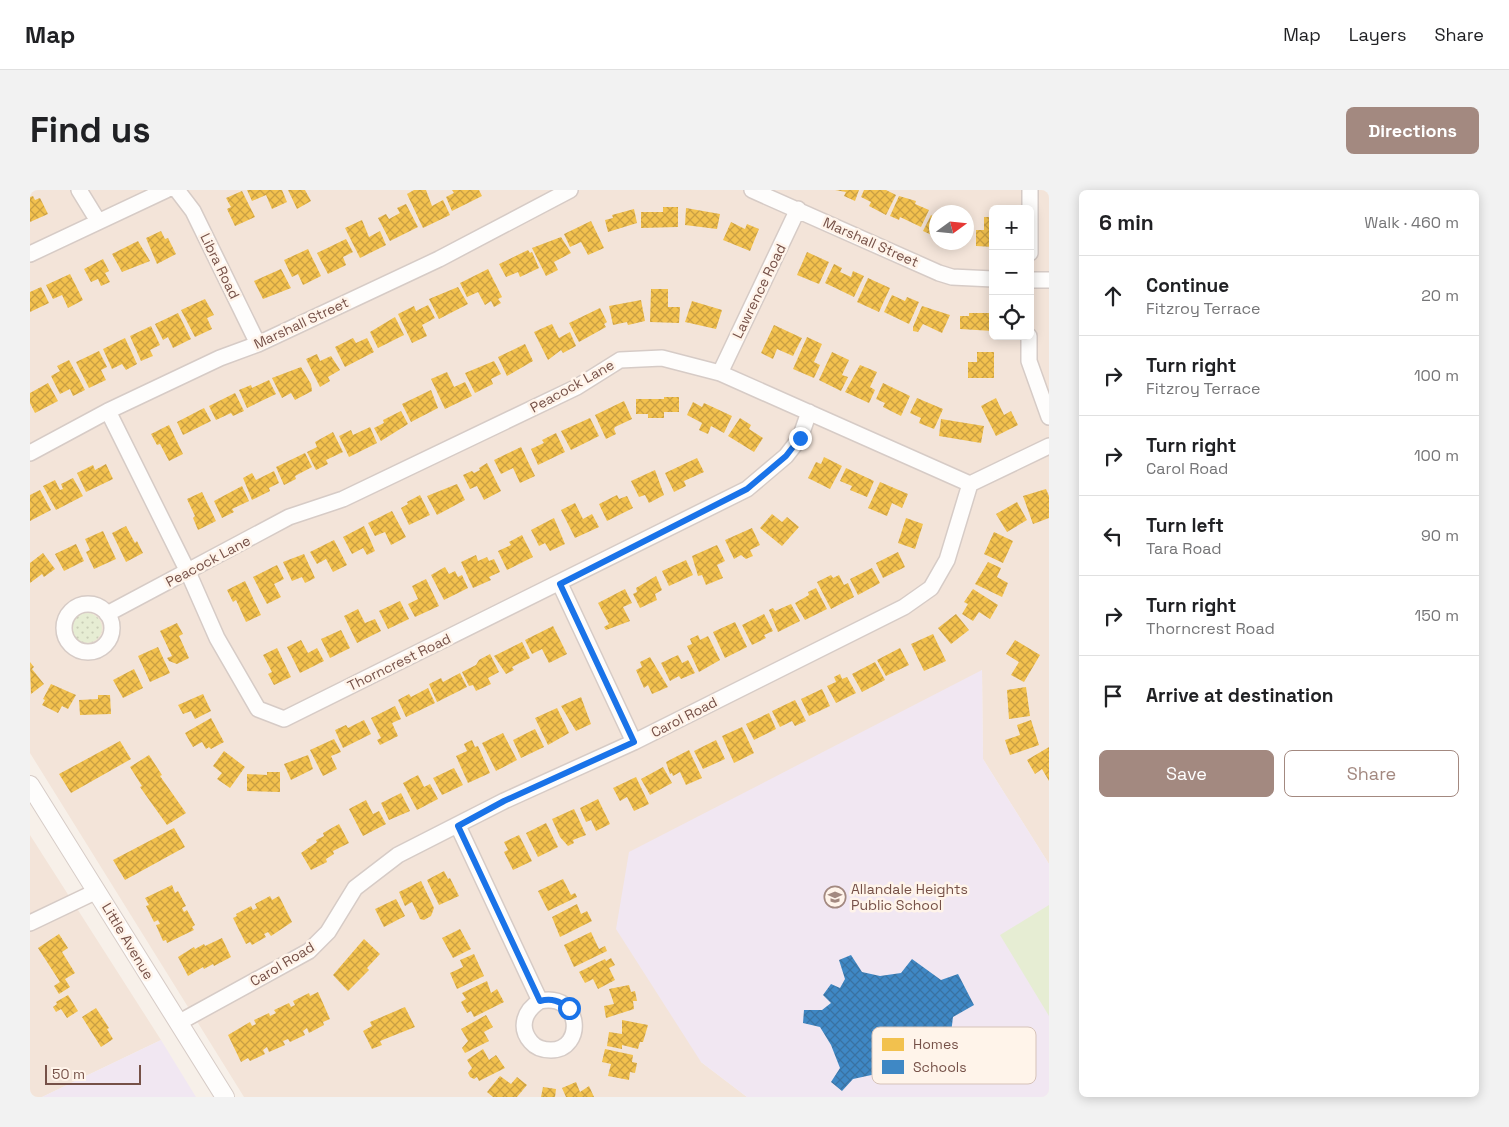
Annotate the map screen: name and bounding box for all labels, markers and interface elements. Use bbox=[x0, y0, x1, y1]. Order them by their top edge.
text: Map bbox=[25, 19, 75, 50]
text: Map bbox=[1283, 23, 1321, 46]
text: Layers bbox=[1349, 23, 1406, 46]
text: Share bbox=[1434, 23, 1484, 46]
button: Directions bbox=[1346, 107, 1479, 154]
text: Find us bbox=[30, 108, 151, 152]
north arrow bbox=[929, 205, 974, 250]
map controls bbox=[989, 205, 1034, 340]
button: + bbox=[989, 205, 1034, 250]
text: 6 min bbox=[1099, 209, 1154, 236]
text: Walk · 460 m bbox=[1364, 212, 1459, 233]
street label: Marshall Street bbox=[820, 213, 922, 271]
street label: Libra Road bbox=[196, 230, 244, 302]
street label: Lawrence Road bbox=[728, 241, 790, 341]
button: − bbox=[989, 250, 1034, 295]
text: Continue bbox=[1146, 273, 1229, 298]
icon: ahead bbox=[1099, 282, 1127, 310]
text: 20 m bbox=[1421, 285, 1459, 306]
street label: Marshall Street bbox=[251, 293, 351, 353]
button: locate bbox=[989, 295, 1034, 340]
text: Fitzroy Terrace bbox=[1146, 298, 1260, 319]
text: Turn right bbox=[1146, 353, 1236, 378]
street label: Peacock Lane bbox=[527, 355, 617, 417]
icon: right bbox=[1099, 362, 1127, 390]
text: 100 m bbox=[1414, 365, 1459, 386]
text: Fitzroy Terrace bbox=[1146, 378, 1260, 399]
route end bbox=[789, 427, 812, 450]
text: Turn right bbox=[1146, 433, 1236, 458]
icon: right bbox=[1099, 442, 1127, 470]
text: 100 m bbox=[1414, 445, 1459, 466]
text: Carol Road bbox=[1146, 458, 1228, 479]
text: Turn left bbox=[1146, 513, 1224, 538]
icon: left bbox=[1099, 522, 1127, 550]
text: 90 m bbox=[1421, 525, 1459, 546]
street label: Peacock Lane bbox=[163, 531, 253, 591]
text: Tara Road bbox=[1146, 538, 1222, 559]
text: Turn right bbox=[1146, 593, 1236, 618]
icon: right bbox=[1099, 602, 1127, 630]
text: 150 m bbox=[1415, 605, 1459, 626]
text: Thorncrest Road bbox=[1146, 618, 1275, 639]
street label: Thorncrest Road bbox=[344, 629, 454, 695]
icon: arrive bbox=[1099, 682, 1127, 710]
text: Arrive at destination bbox=[1146, 683, 1334, 708]
street label: Carol Road bbox=[648, 693, 720, 741]
button: Save bbox=[1099, 750, 1274, 797]
button: Share bbox=[1284, 750, 1459, 797]
place label: Allandale Heights Public School bbox=[851, 880, 968, 914]
school or university icon: Allandale Heights Public School bbox=[823, 885, 847, 909]
street label: Little Avenue bbox=[98, 899, 158, 983]
street label: Carol Road bbox=[246, 938, 318, 990]
route start bbox=[558, 997, 581, 1020]
legend bbox=[872, 1027, 1036, 1084]
text: Homes bbox=[913, 1035, 959, 1053]
text: Schools bbox=[913, 1058, 967, 1076]
scale bar bbox=[45, 1062, 141, 1085]
text: 50 m bbox=[52, 1065, 85, 1083]

